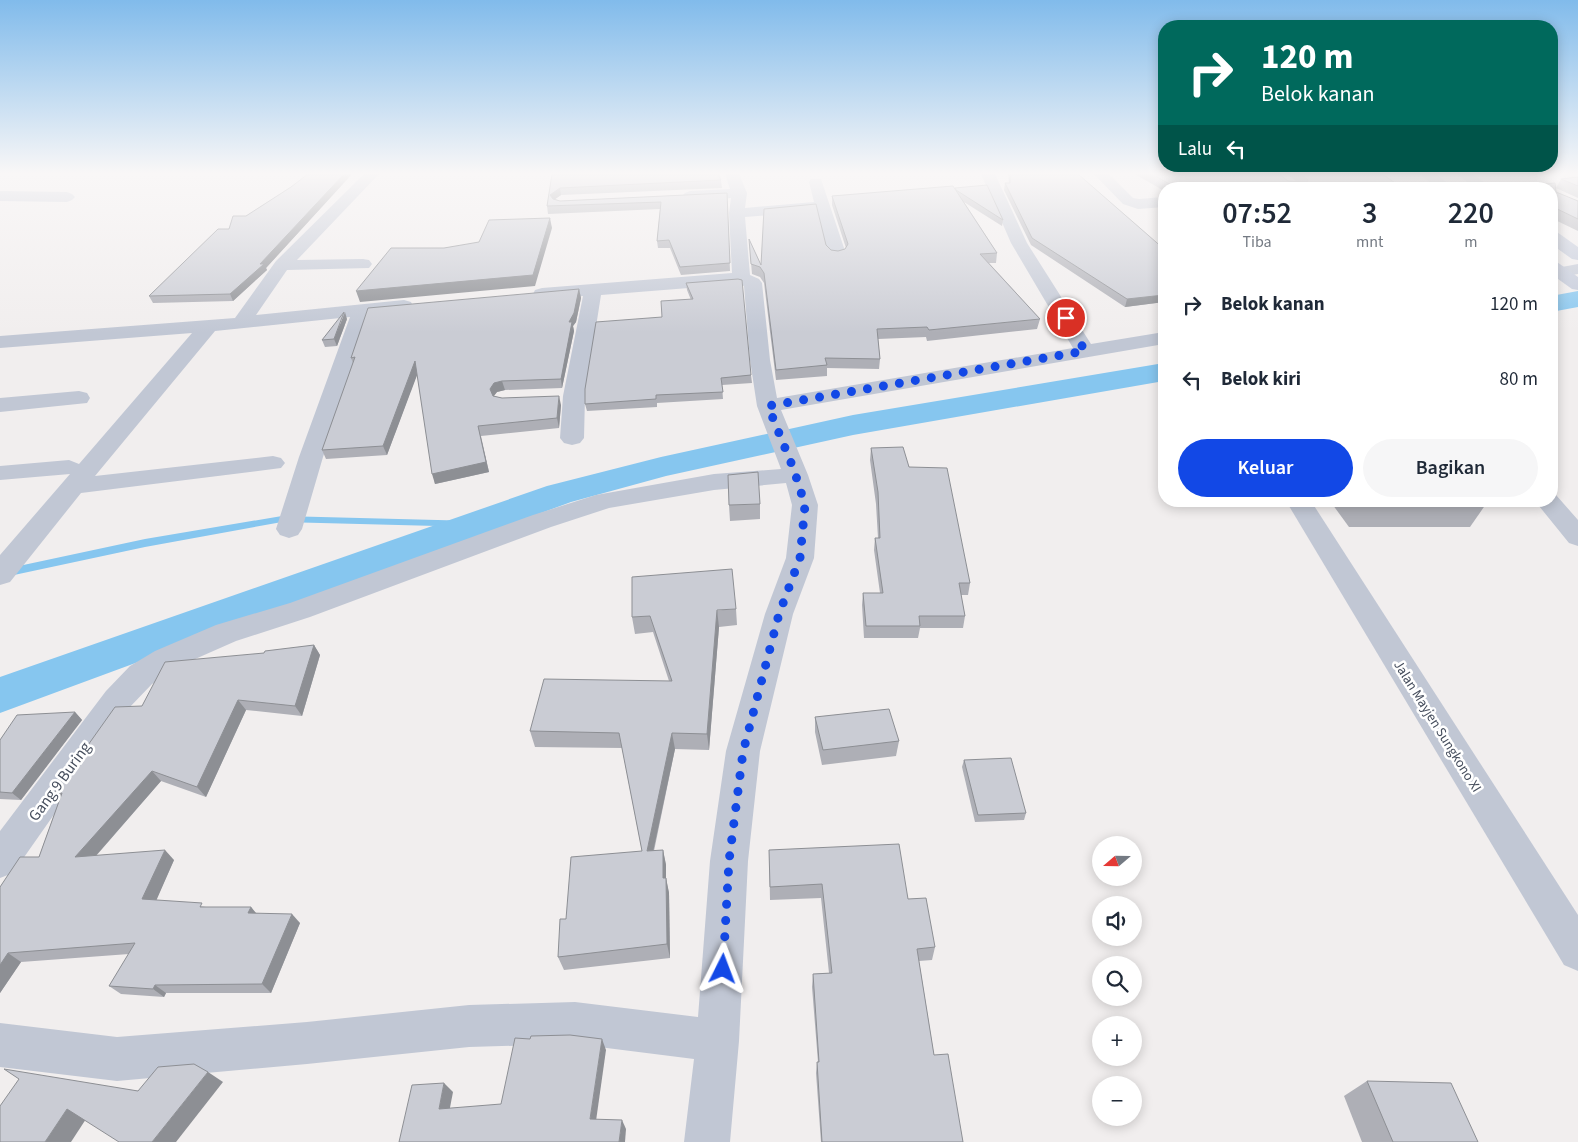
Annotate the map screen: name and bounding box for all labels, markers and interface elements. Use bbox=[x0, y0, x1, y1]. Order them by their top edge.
text: 120 m bbox=[1261, 32, 1353, 82]
icon: right bbox=[1178, 40, 1243, 105]
text: Belok kanan bbox=[1261, 78, 1375, 110]
icon: left bbox=[1222, 135, 1250, 163]
text: Lalu bbox=[1178, 136, 1212, 163]
text: 07:52 bbox=[1222, 192, 1292, 235]
text: 3 bbox=[1362, 192, 1378, 235]
text: 220 bbox=[1448, 192, 1494, 235]
text: Tiba bbox=[1242, 231, 1272, 253]
text: mnt bbox=[1356, 231, 1384, 253]
text: m bbox=[1464, 231, 1477, 253]
icon: right bbox=[1178, 291, 1206, 319]
text: Belok kanan bbox=[1221, 291, 1325, 318]
text: 120 m bbox=[1490, 291, 1538, 318]
pin bbox=[1045, 297, 1087, 339]
icon: arrive bbox=[1052, 304, 1080, 332]
icon: left bbox=[1178, 366, 1206, 394]
text: Belok kiri bbox=[1221, 366, 1301, 393]
text: 80 m bbox=[1500, 366, 1538, 393]
button: Keluar bbox=[1178, 439, 1353, 497]
button: Bagikan bbox=[1363, 439, 1538, 497]
street label: Jalan Mayjen Sungkono XI bbox=[1388, 657, 1486, 796]
street label: Gang 9 Buring bbox=[23, 737, 96, 826]
north arrow bbox=[1092, 836, 1142, 886]
map controls bbox=[1092, 836, 1142, 1126]
button: sound bbox=[1092, 896, 1142, 946]
position arrow bbox=[696, 942, 748, 994]
button: search bbox=[1092, 956, 1142, 1006]
button: + bbox=[1092, 1016, 1142, 1066]
button: − bbox=[1092, 1076, 1142, 1126]

